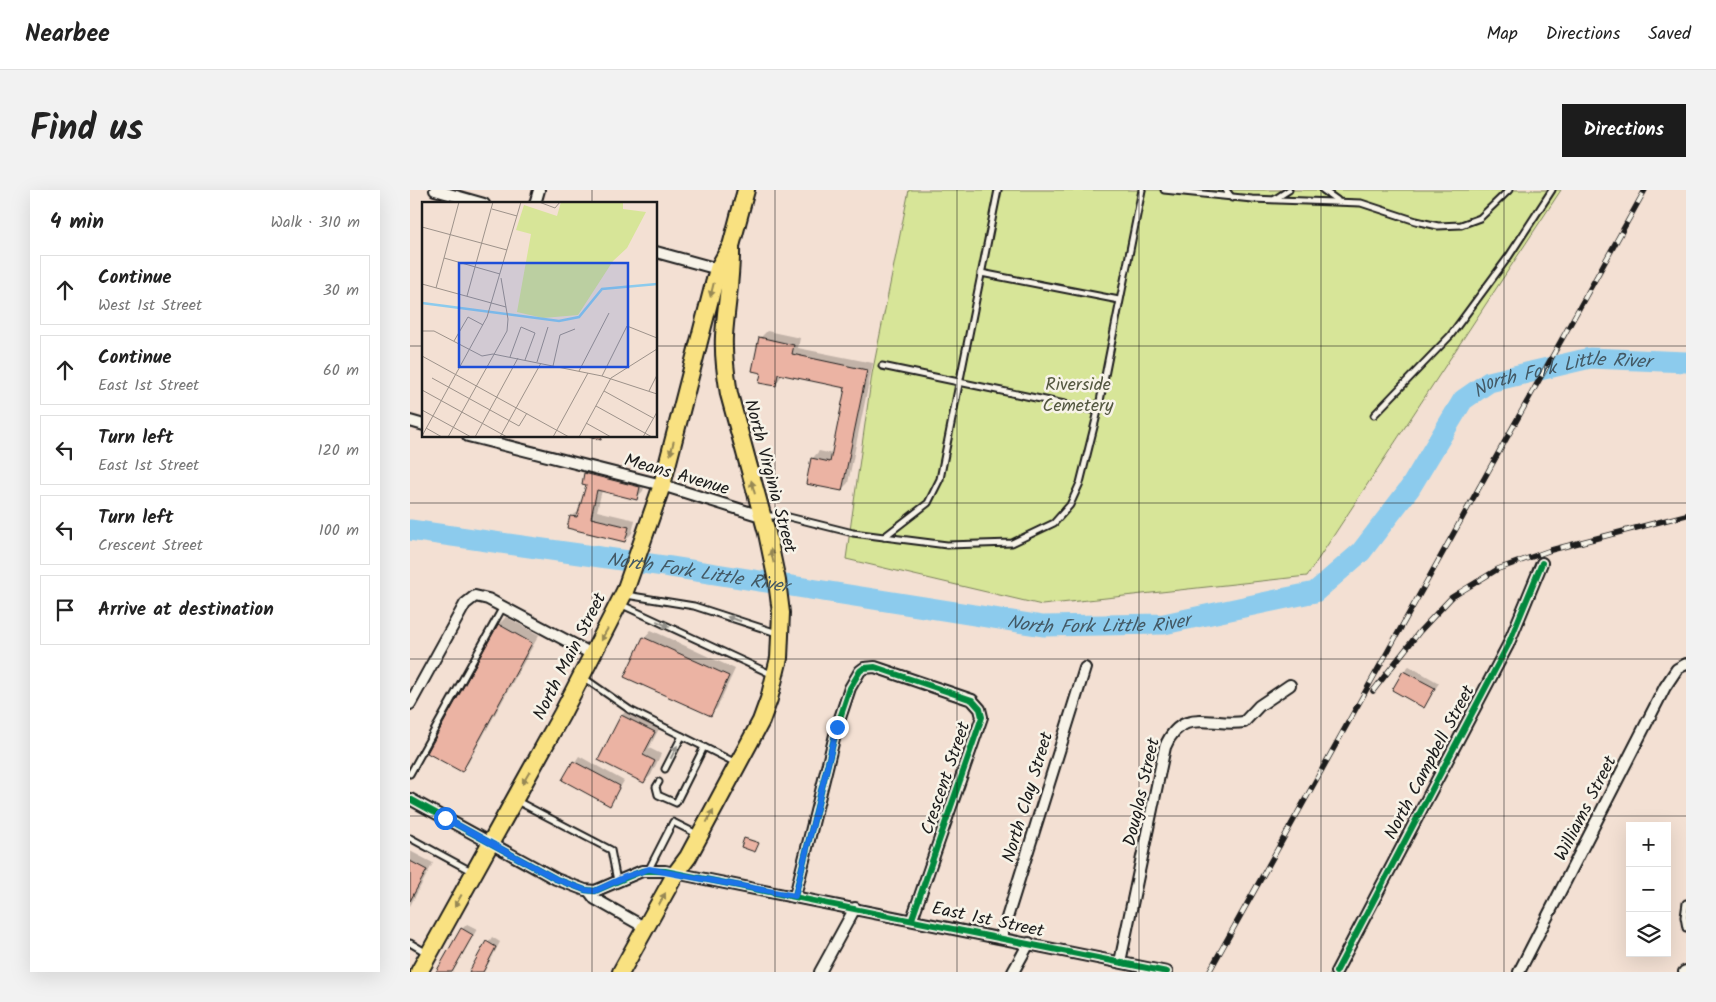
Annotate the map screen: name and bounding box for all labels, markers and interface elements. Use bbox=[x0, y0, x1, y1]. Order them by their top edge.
text: Nearbee bbox=[25, 15, 110, 54]
text: Map bbox=[1486, 20, 1518, 49]
text: Directions bbox=[1546, 20, 1620, 49]
text: Saved bbox=[1648, 20, 1691, 49]
text: Find us bbox=[30, 102, 143, 158]
button: Directions bbox=[1562, 104, 1686, 157]
inset map bbox=[422, 202, 658, 438]
text: 4 min bbox=[50, 206, 104, 239]
text: Walk · 310 m bbox=[271, 210, 360, 235]
text: Continue bbox=[98, 263, 171, 293]
icon: ahead bbox=[51, 276, 79, 304]
text: 30 m bbox=[323, 278, 359, 303]
one-way arrow bbox=[708, 283, 716, 298]
text: West 1st Street bbox=[98, 293, 202, 318]
text: Continue bbox=[98, 343, 171, 373]
water label: North Fork Little River bbox=[1467, 344, 1656, 406]
icon: ahead bbox=[51, 356, 79, 384]
text: 60 m bbox=[323, 358, 359, 383]
park label: Riverside Cemetery bbox=[1043, 371, 1114, 421]
text: East 1st Street bbox=[98, 373, 199, 398]
street label: North Virginia Street bbox=[735, 396, 804, 557]
text: Turn left bbox=[98, 423, 173, 453]
icon: left bbox=[51, 436, 79, 464]
text: 120 m bbox=[318, 438, 359, 463]
one-way arrow bbox=[668, 440, 676, 455]
street label: Means Avenue bbox=[621, 447, 733, 504]
text: East 1st Street bbox=[98, 453, 199, 478]
one-way arrow bbox=[749, 479, 757, 494]
text: Turn left bbox=[98, 503, 173, 533]
icon: left bbox=[51, 516, 79, 544]
text: 100 m bbox=[319, 518, 359, 543]
text: Crescent Street bbox=[98, 533, 203, 558]
water label: North Fork Little River bbox=[605, 545, 794, 603]
one-way arrow bbox=[768, 548, 776, 563]
street label: North Main Street bbox=[526, 587, 615, 725]
text: Arrive at destination bbox=[98, 595, 274, 625]
icon: arrive bbox=[51, 596, 79, 624]
water label: North Fork Little River bbox=[1005, 605, 1197, 643]
one-way arrow bbox=[726, 614, 741, 622]
one-way arrow bbox=[656, 621, 670, 629]
one-way arrow bbox=[599, 628, 608, 641]
street label: North Campbell Street bbox=[1377, 679, 1484, 845]
route end bbox=[826, 716, 849, 739]
street label: Crescent Street bbox=[913, 717, 980, 839]
street label: North Clay Street bbox=[995, 728, 1062, 866]
street label: Douglas Street bbox=[1116, 734, 1169, 849]
one-way arrow bbox=[670, 745, 678, 760]
street label: Williams Street bbox=[1547, 750, 1626, 866]
one-way arrow bbox=[522, 771, 531, 784]
route start bbox=[434, 807, 457, 830]
one-way arrow bbox=[706, 809, 714, 823]
map controls bbox=[1626, 822, 1671, 957]
button: + bbox=[1626, 822, 1671, 867]
button: − bbox=[1626, 867, 1671, 912]
one-way arrow bbox=[658, 891, 666, 906]
one-way arrow bbox=[454, 894, 462, 909]
street label: East 1st Street bbox=[929, 894, 1047, 947]
button: layers bbox=[1626, 912, 1671, 957]

